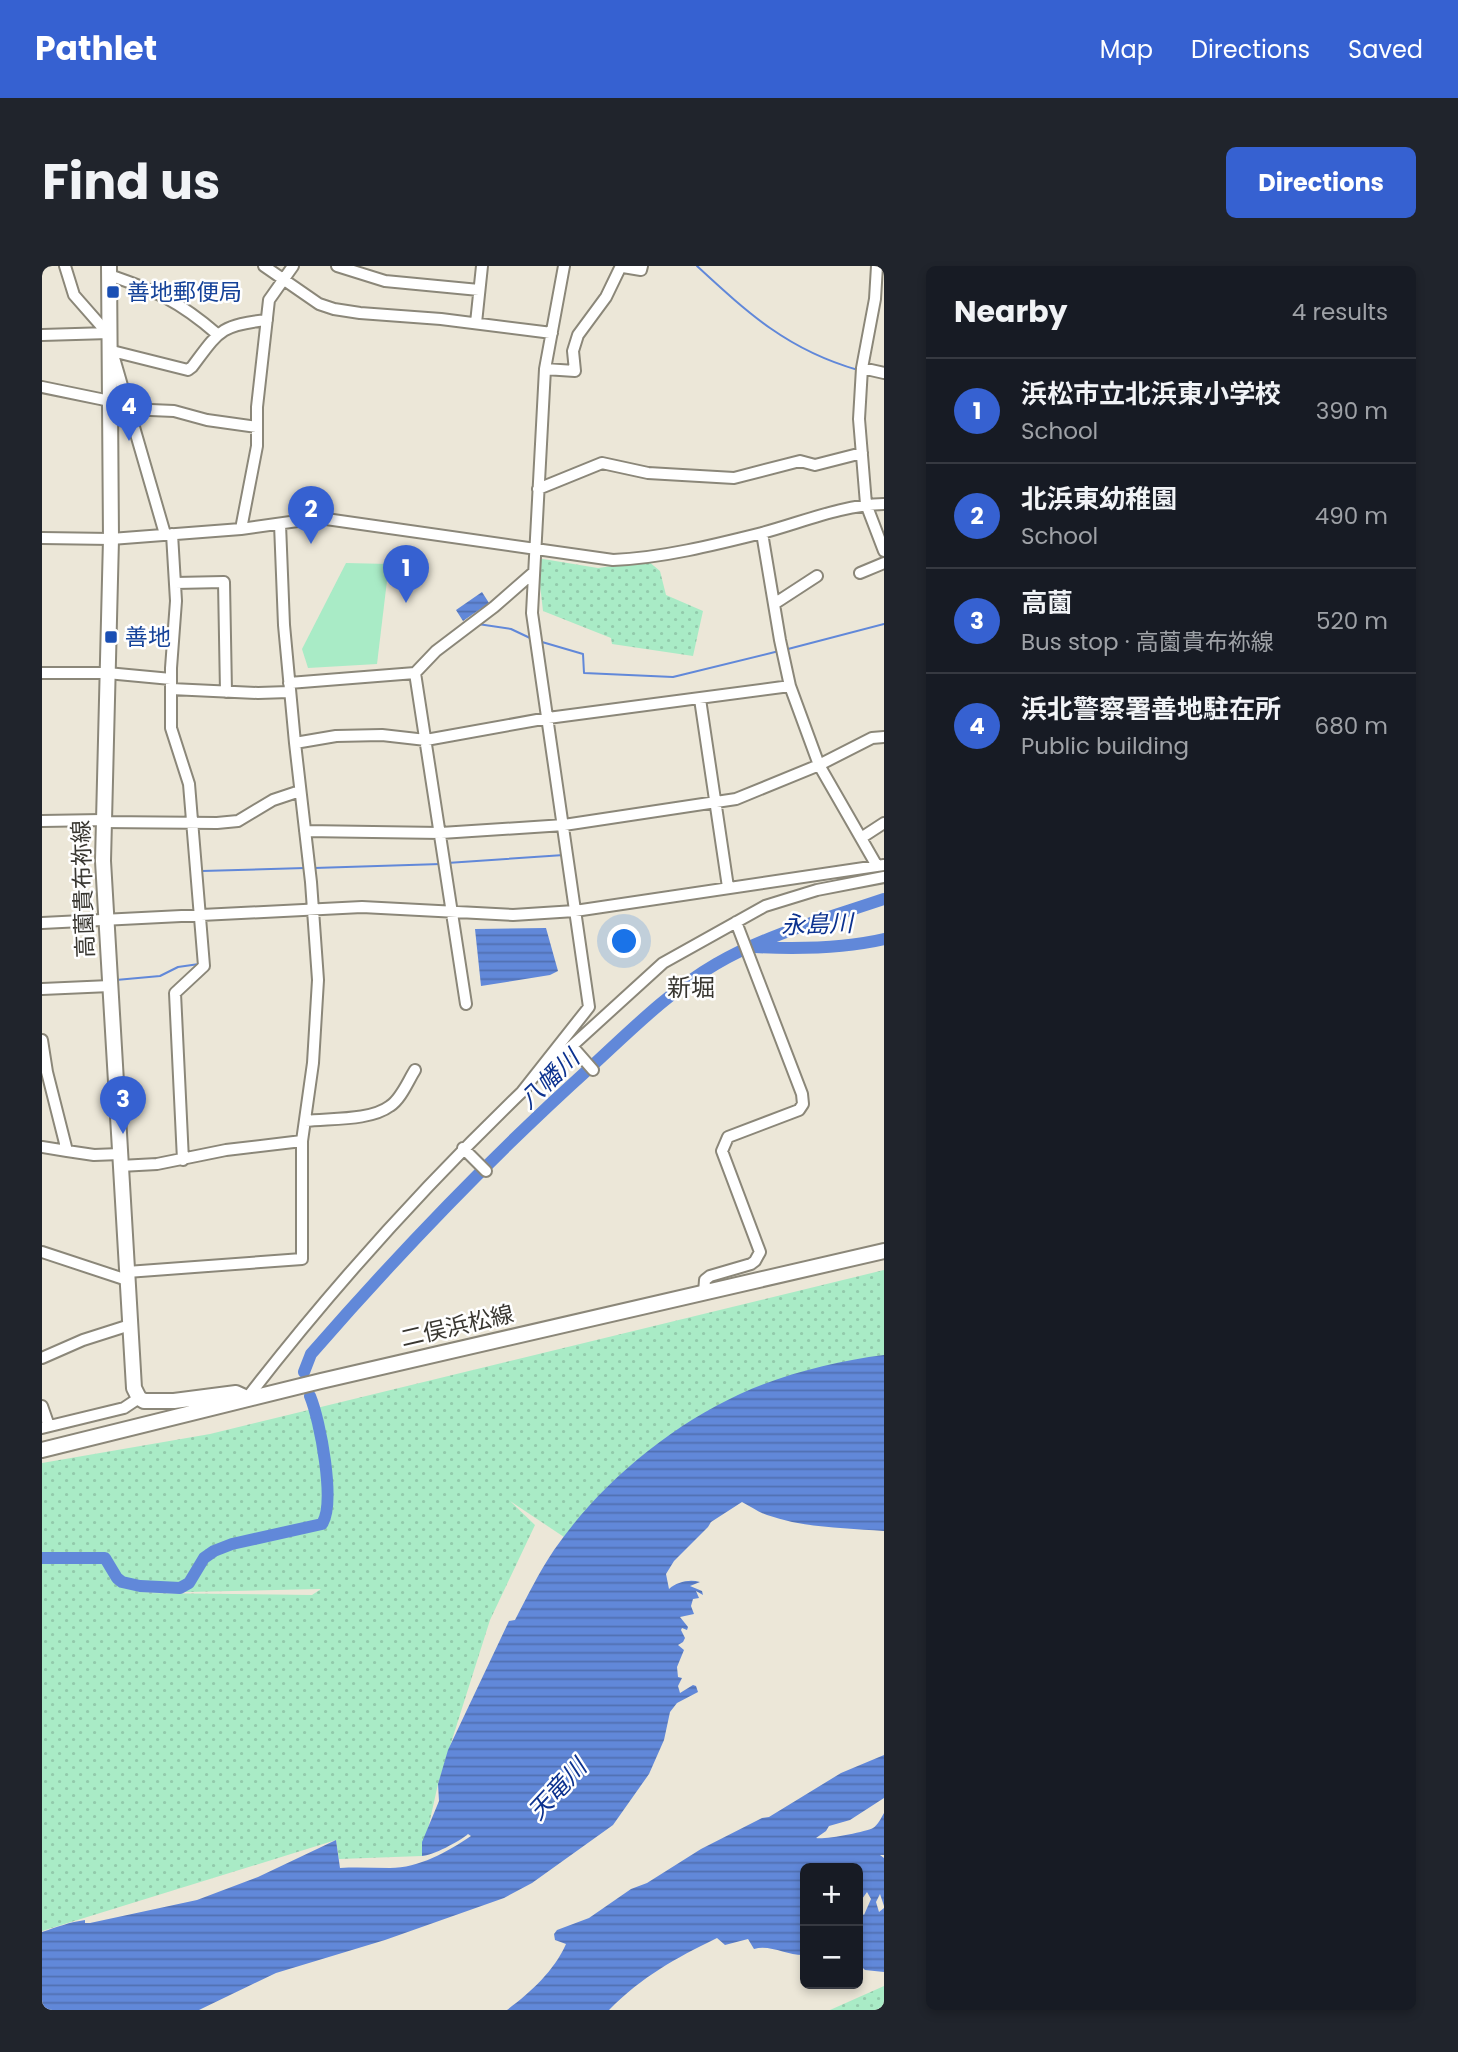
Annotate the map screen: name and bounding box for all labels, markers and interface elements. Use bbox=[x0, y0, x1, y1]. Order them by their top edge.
text: Pathlet bbox=[35, 25, 157, 72]
text: Map bbox=[1100, 33, 1153, 66]
text: Directions bbox=[1191, 33, 1310, 66]
text: Saved bbox=[1348, 33, 1423, 66]
button: Directions bbox=[1226, 147, 1416, 218]
text: Find us bbox=[42, 148, 220, 216]
place label: 善地郵便局 bbox=[127, 276, 242, 308]
marker: 善地郵便局 bbox=[105, 284, 121, 300]
text: Nearby bbox=[954, 290, 1068, 333]
text: 4 results bbox=[1292, 296, 1388, 328]
text: 浜松市立北浜東小学校 bbox=[1021, 376, 1281, 412]
pin: 4 bbox=[106, 383, 152, 441]
text: 1 bbox=[973, 395, 981, 427]
text: 390 m bbox=[1316, 395, 1388, 427]
text: School bbox=[1021, 415, 1098, 447]
text: 北浜東幼稚園 bbox=[1021, 481, 1177, 517]
pin: 2 bbox=[288, 486, 334, 544]
text: 2 bbox=[970, 500, 984, 532]
text: 490 m bbox=[1315, 500, 1388, 532]
text: School bbox=[1021, 520, 1098, 552]
pin: 1 bbox=[383, 545, 429, 603]
text: 高薗 bbox=[1021, 585, 1073, 621]
text: 3 bbox=[970, 605, 984, 637]
text: 520 m bbox=[1316, 605, 1388, 637]
place label: 善地 bbox=[125, 621, 171, 653]
text: Bus stop · 高薗貴布祢線 bbox=[1021, 626, 1274, 658]
marker: 善地 bbox=[103, 629, 119, 645]
text: 浜北警察署善地駐在所 bbox=[1021, 691, 1281, 727]
text: 4 bbox=[969, 710, 985, 742]
text: 680 m bbox=[1315, 710, 1388, 742]
text: Public building bbox=[1021, 730, 1189, 762]
street label: 高薗貴布祢線 bbox=[65, 819, 101, 959]
water label: 永島川 bbox=[780, 906, 857, 942]
your location bbox=[607, 924, 641, 958]
district label: 新堀 bbox=[667, 971, 715, 1004]
water label: 八幡川 bbox=[512, 1040, 589, 1116]
pin: 3 bbox=[100, 1076, 146, 1134]
street label: 二俣浜松線 bbox=[397, 1297, 517, 1355]
water label: 天竜川 bbox=[520, 1749, 596, 1827]
map controls bbox=[800, 1863, 863, 1989]
button: + bbox=[800, 1863, 863, 1926]
button: − bbox=[800, 1926, 863, 1989]

